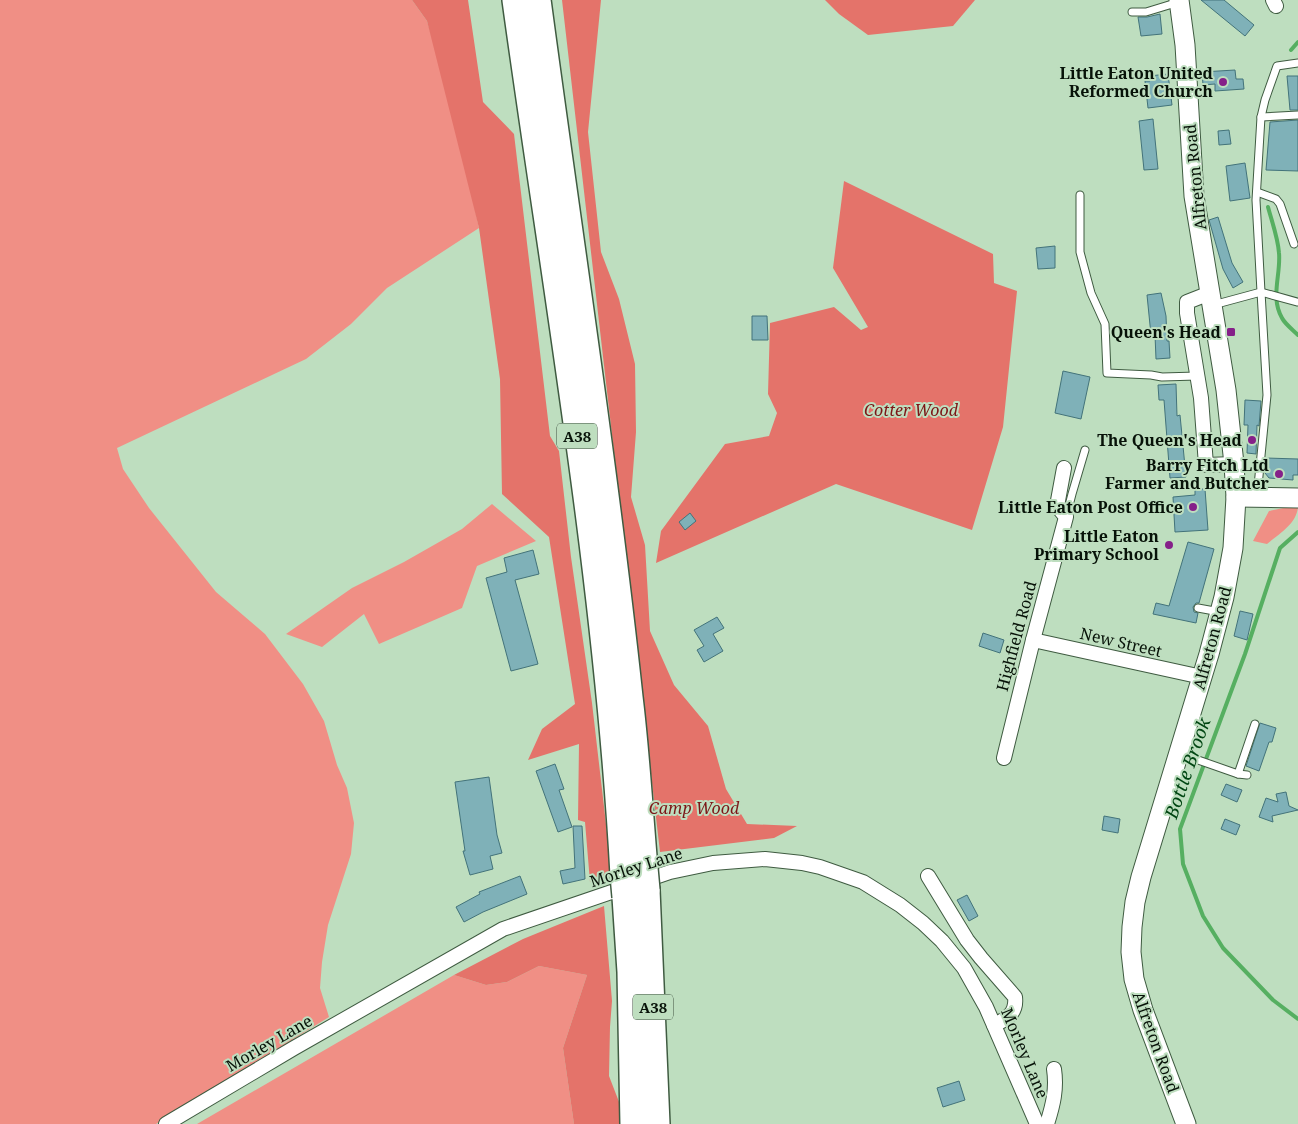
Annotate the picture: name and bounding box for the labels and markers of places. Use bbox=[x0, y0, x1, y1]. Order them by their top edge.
place label: Little Eaton United Reformed Church bbox=[1060, 62, 1214, 102]
marker: Little Eaton United Reformed Church bbox=[1217, 76, 1229, 88]
place label: Queen's Head bbox=[1111, 321, 1222, 343]
marker: Queen's Head bbox=[1225, 326, 1237, 338]
place label: The Queen's Head bbox=[1097, 429, 1243, 451]
marker: The Queen's Head bbox=[1246, 434, 1258, 446]
place label: Barry Fitch Ltd Farmer and Butcher bbox=[1105, 454, 1270, 494]
marker: Barry Fitch Ltd Farmer and Butcher bbox=[1273, 468, 1285, 480]
place label: Little Eaton Post Office bbox=[998, 496, 1183, 518]
marker: Little Eaton Post Office bbox=[1187, 501, 1199, 513]
place label: Little Eaton Primary School bbox=[1034, 525, 1159, 565]
marker: Little Eaton Primary School bbox=[1163, 539, 1175, 551]

